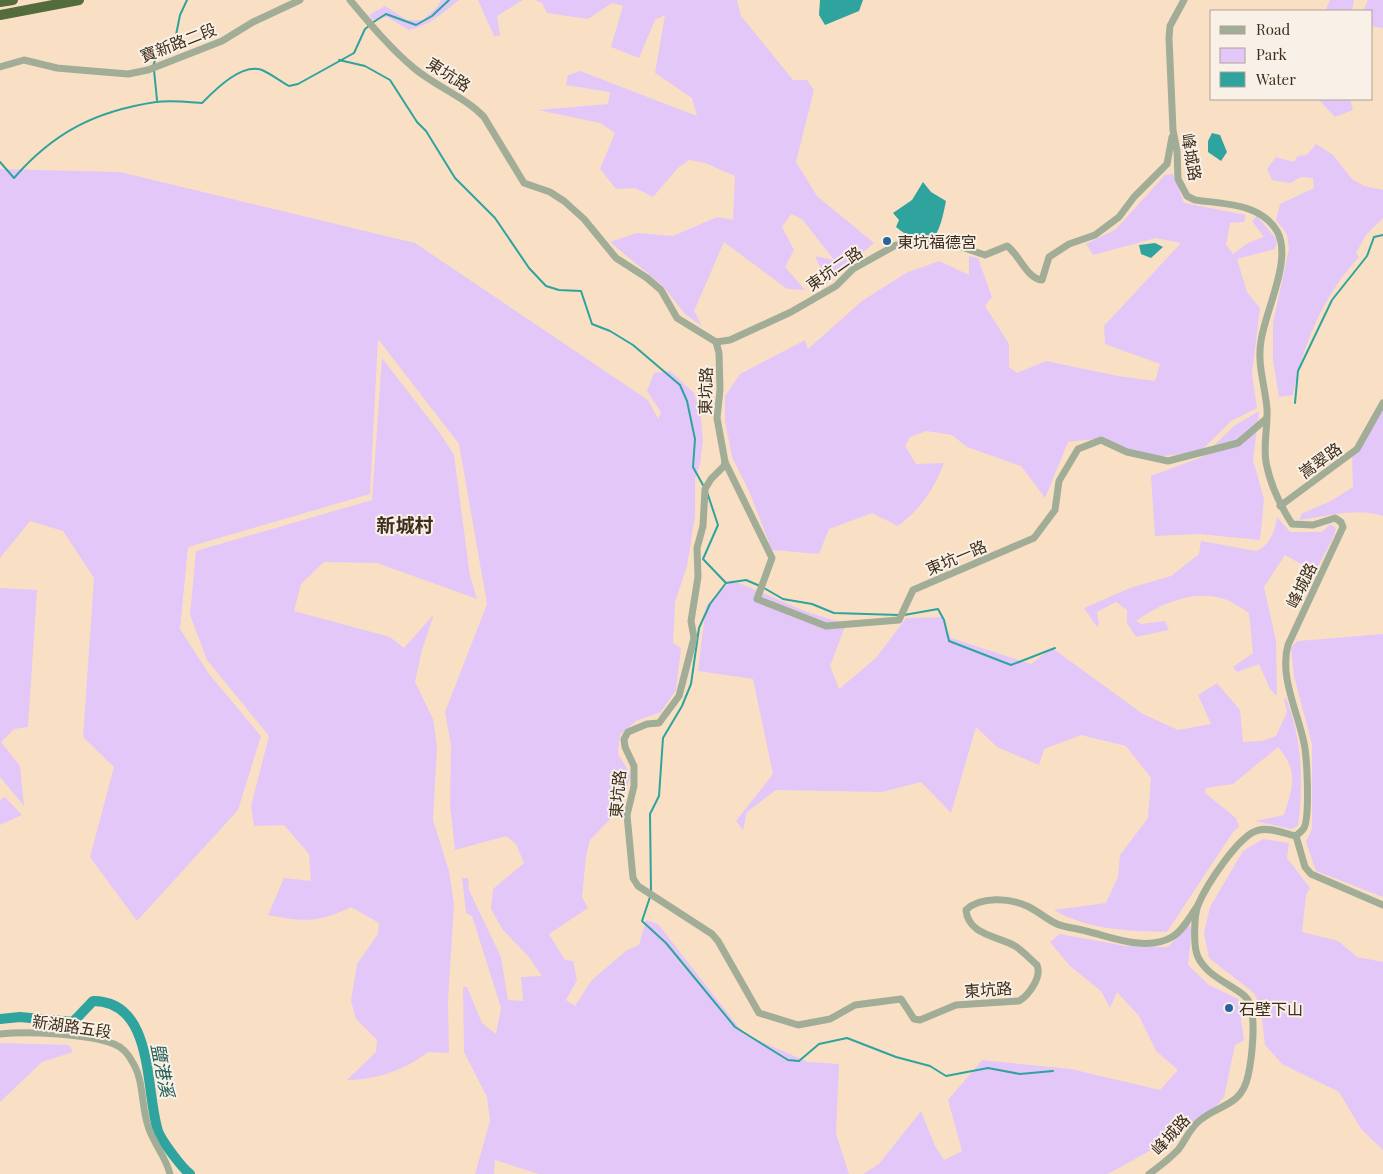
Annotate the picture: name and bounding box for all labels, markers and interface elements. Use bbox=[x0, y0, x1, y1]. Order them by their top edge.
legend bbox=[1210, 10, 1373, 100]
street label: 寶新路二段 bbox=[137, 18, 219, 66]
text: Road bbox=[1256, 19, 1290, 39]
text: Park bbox=[1256, 44, 1288, 64]
street label: 東坑路 bbox=[423, 52, 475, 96]
text: Water bbox=[1255, 69, 1296, 89]
street label: 峰城路 bbox=[1177, 132, 1207, 182]
place label: 東坑福德宮 bbox=[897, 231, 977, 252]
marker: 東坑福德宮 bbox=[881, 235, 893, 247]
street label: 東坑二路 bbox=[802, 241, 866, 295]
street label: 東坑路 bbox=[694, 367, 716, 415]
street label: 嵩翠路 bbox=[1294, 437, 1346, 483]
district label: 新城村 bbox=[376, 511, 434, 537]
street label: 東坑一路 bbox=[922, 535, 990, 579]
street label: 峰城路 bbox=[1281, 559, 1321, 611]
street label: 東坑路 bbox=[604, 769, 630, 819]
street label: 東坑路 bbox=[963, 977, 1013, 1001]
place label: 石壁下山 bbox=[1239, 998, 1303, 1019]
marker: 石壁下山 bbox=[1223, 1002, 1235, 1014]
street label: 新湖路五段 bbox=[31, 1010, 113, 1042]
water label: 鹽港溪 bbox=[146, 1041, 181, 1102]
street label: 峰城路 bbox=[1146, 1109, 1194, 1159]

